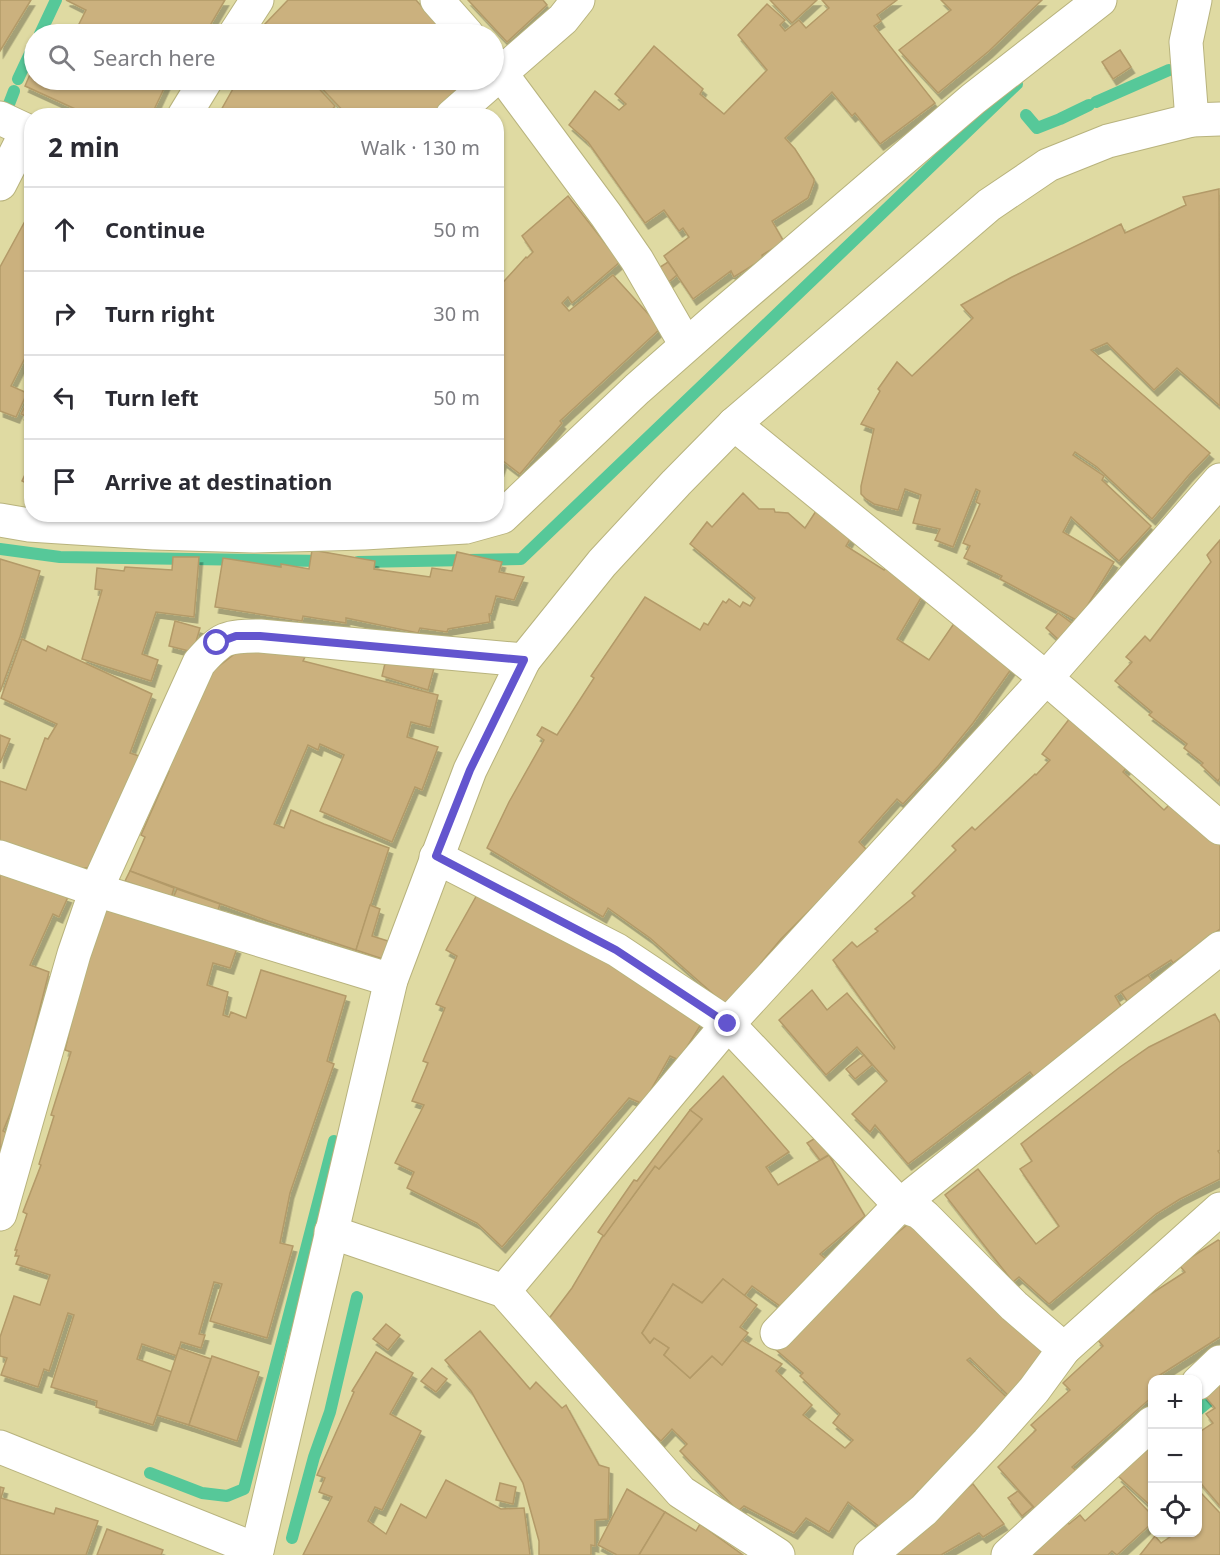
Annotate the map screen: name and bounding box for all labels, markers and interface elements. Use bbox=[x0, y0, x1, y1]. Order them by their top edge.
search box bbox=[24, 24, 504, 90]
icon: search bbox=[45, 41, 78, 74]
text: Search here bbox=[93, 42, 215, 72]
text: 2 min bbox=[48, 129, 120, 165]
text: Walk · 130 m bbox=[361, 134, 480, 161]
icon: ahead bbox=[48, 213, 81, 246]
text: Continue bbox=[105, 214, 205, 244]
text: 50 m bbox=[433, 216, 480, 243]
icon: right bbox=[48, 297, 81, 330]
text: Turn right bbox=[105, 298, 215, 328]
text: 30 m bbox=[433, 300, 480, 327]
icon: left bbox=[48, 381, 81, 414]
text: Turn left bbox=[105, 382, 199, 412]
text: 50 m bbox=[433, 384, 480, 411]
icon: arrive bbox=[48, 465, 81, 498]
text: Arrive at destination bbox=[105, 466, 332, 496]
route start bbox=[203, 629, 229, 655]
route end bbox=[714, 1010, 740, 1036]
map controls bbox=[1148, 1375, 1202, 1537]
button: + bbox=[1148, 1375, 1202, 1429]
button: − bbox=[1148, 1429, 1202, 1483]
button: locate bbox=[1148, 1483, 1202, 1537]

